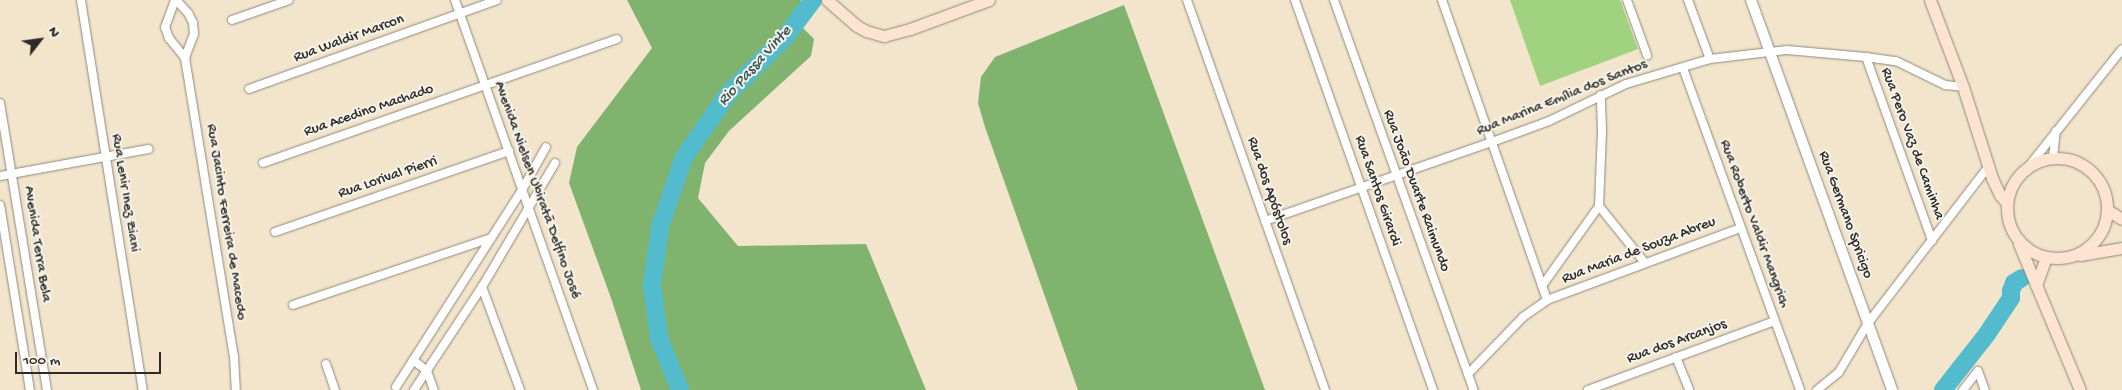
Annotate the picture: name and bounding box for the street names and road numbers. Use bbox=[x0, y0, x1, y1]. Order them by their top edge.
street label: Rua Waldir Marcon bbox=[291, 11, 407, 67]
street label: Rua Marina Emília dos Santos bbox=[1474, 56, 1650, 140]
street label: Rua Pero Vaz de Caminha bbox=[1876, 66, 1948, 222]
street label: Avenida Nielsen Ubiratã Delfino José bbox=[489, 79, 585, 301]
street label: Rua Acedino Machado bbox=[302, 80, 436, 142]
street label: Rua João Duarte Raimundo bbox=[1378, 108, 1454, 274]
street label: Rua Jacinto Ferreira de Macedo bbox=[202, 123, 250, 321]
street label: Rua Lenir Inez Ziani bbox=[107, 133, 143, 253]
street label: Rua Santos Girardi bbox=[1350, 133, 1404, 249]
street label: Rua dos Apóstolos bbox=[1242, 135, 1296, 247]
street label: Rua Roberto Valdir Mangrich bbox=[1715, 137, 1793, 311]
street label: Rua Germano Spricigo bbox=[1814, 149, 1876, 281]
street label: Rua Lorival Pierri bbox=[336, 153, 440, 203]
street label: Avenida Terra Bela bbox=[19, 185, 55, 303]
street label: Rua Maria de Souza Abreu bbox=[1560, 213, 1718, 289]
street label: Rua dos Arcanjos bbox=[1625, 316, 1729, 368]

